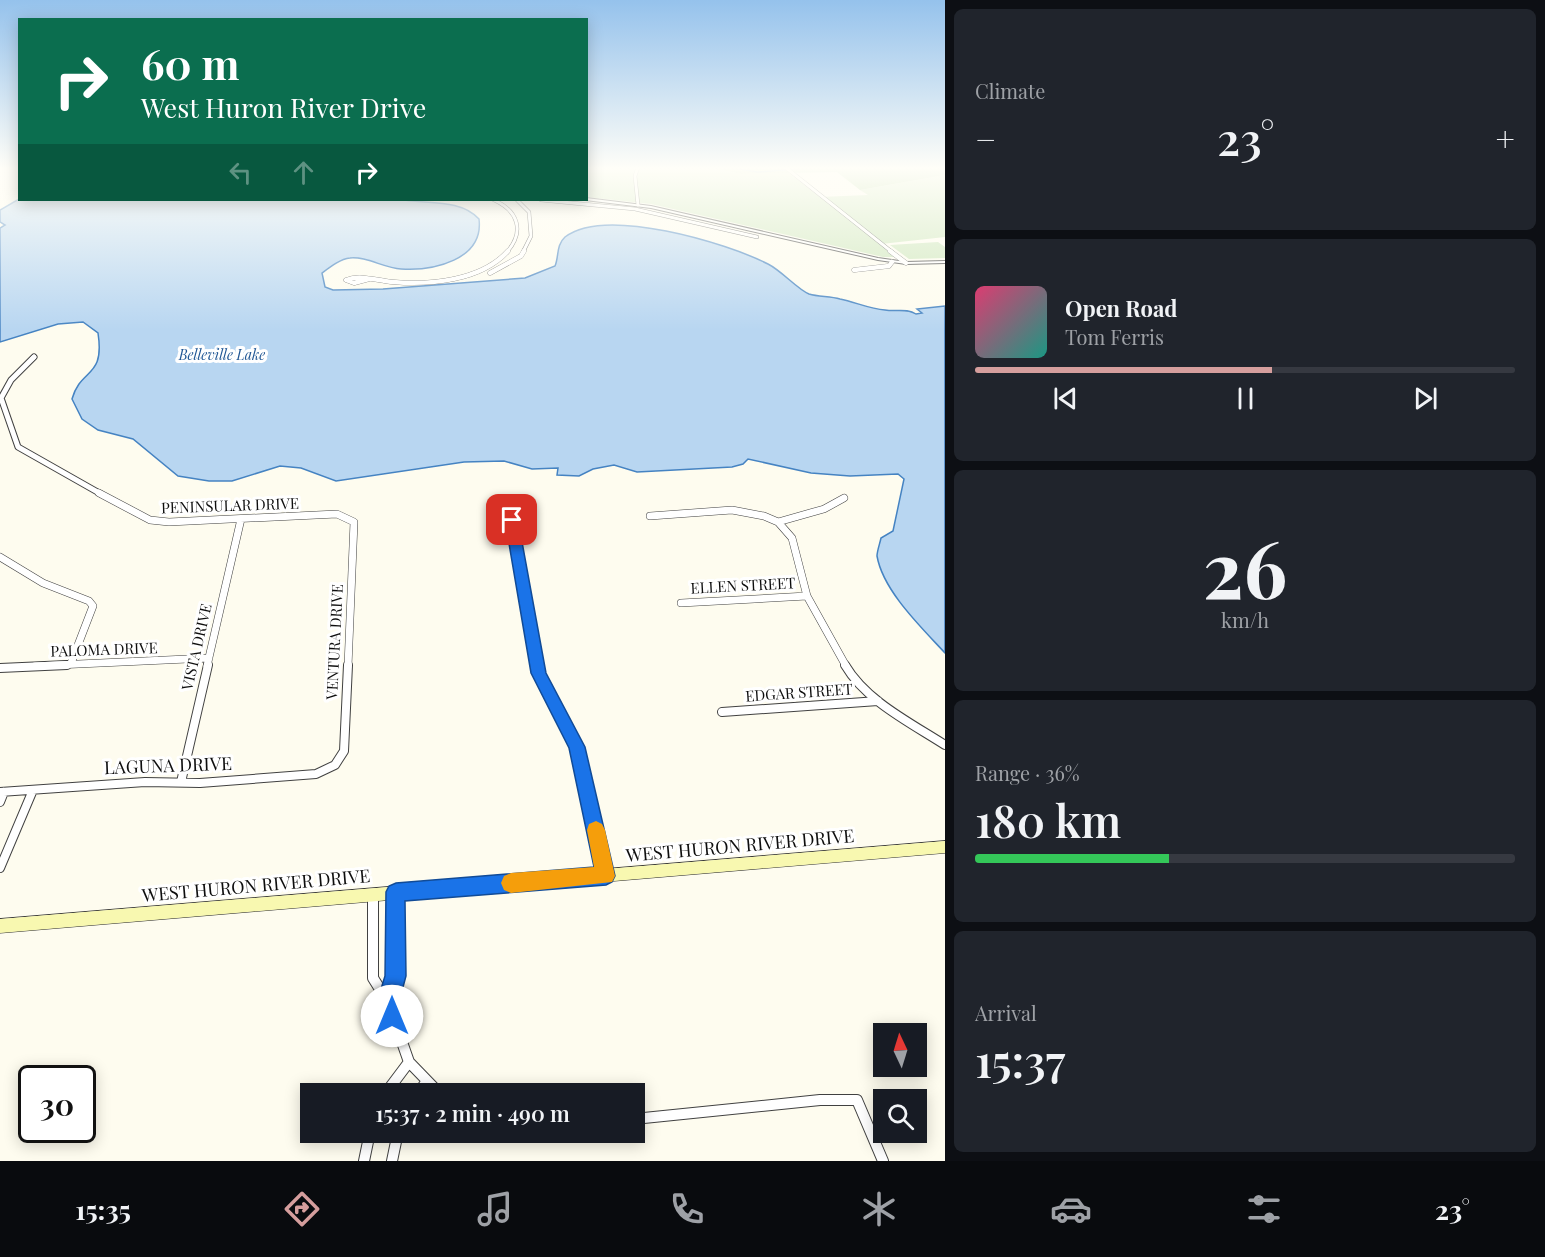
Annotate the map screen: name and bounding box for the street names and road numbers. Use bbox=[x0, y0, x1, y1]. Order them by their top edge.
street label: PENINSULAR DRIVE bbox=[161, 493, 299, 517]
street label: ELLEN STREET bbox=[690, 572, 796, 598]
street label: VENTURA DRIVE bbox=[321, 584, 347, 701]
street label: VISTA DRIVE bbox=[176, 601, 216, 693]
street label: PALOMA DRIVE bbox=[50, 637, 158, 661]
street label: EDGAR STREET bbox=[745, 678, 853, 706]
street label: LAGUNA DRIVE bbox=[104, 751, 232, 779]
street label: WEST HURON RIVER DRIVE bbox=[624, 823, 855, 867]
street label: WEST HURON RIVER DRIVE bbox=[140, 863, 371, 907]

